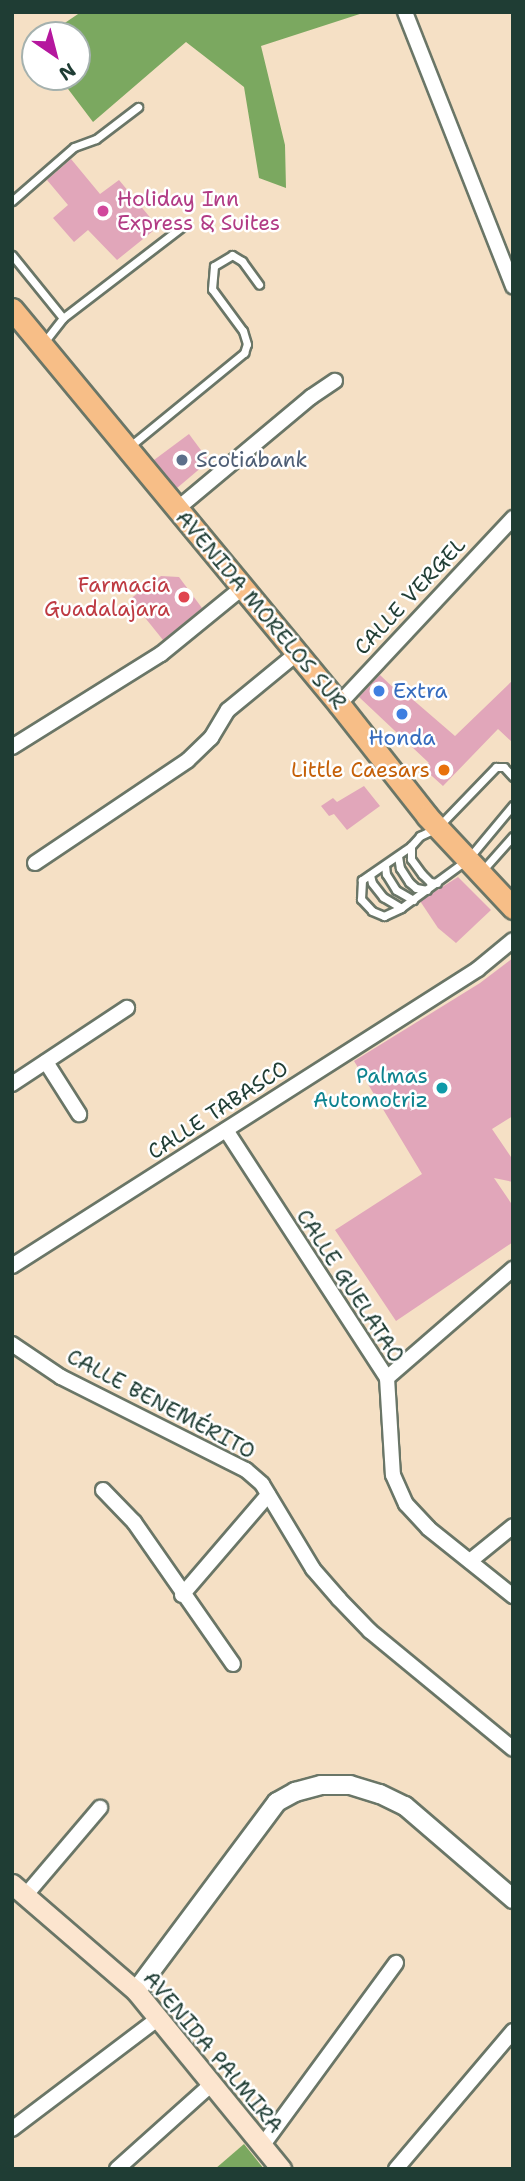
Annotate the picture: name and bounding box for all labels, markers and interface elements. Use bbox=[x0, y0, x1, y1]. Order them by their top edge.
north arrow bbox=[21, 21, 91, 91]
text: N bbox=[54, 57, 81, 87]
place label: Holiday Inn Express & Suites bbox=[117, 186, 280, 236]
marker: Holiday Inn Express & Suites bbox=[95, 203, 111, 219]
place label: Scotiabank bbox=[196, 447, 308, 473]
marker: Scotiabank bbox=[174, 452, 190, 468]
street label: AVENIDA MORELOS SUR bbox=[170, 505, 352, 715]
street label: CALLE VERGEL bbox=[349, 532, 471, 660]
place label: Farmacia Guadalajara bbox=[44, 572, 170, 622]
marker: Farmacia Guadalajara bbox=[176, 589, 192, 605]
place label: Extra bbox=[393, 678, 448, 704]
marker: Extra bbox=[371, 683, 387, 699]
marker: Honda bbox=[394, 706, 410, 722]
place label: Honda bbox=[368, 725, 436, 751]
place label: Little Caesars bbox=[291, 757, 430, 783]
marker: Little Caesars bbox=[436, 762, 452, 778]
street label: CALLE TABASCO bbox=[143, 1055, 293, 1165]
place label: Palmas Automotriz bbox=[313, 1063, 428, 1113]
marker: Palmas Automotriz bbox=[434, 1080, 450, 1096]
street label: CALLE GUELATAO bbox=[291, 1205, 409, 1367]
street label: CALLE BENEMÉRITO bbox=[63, 1344, 259, 1464]
street label: AVENIDA PALMIRA bbox=[138, 1966, 288, 2138]

